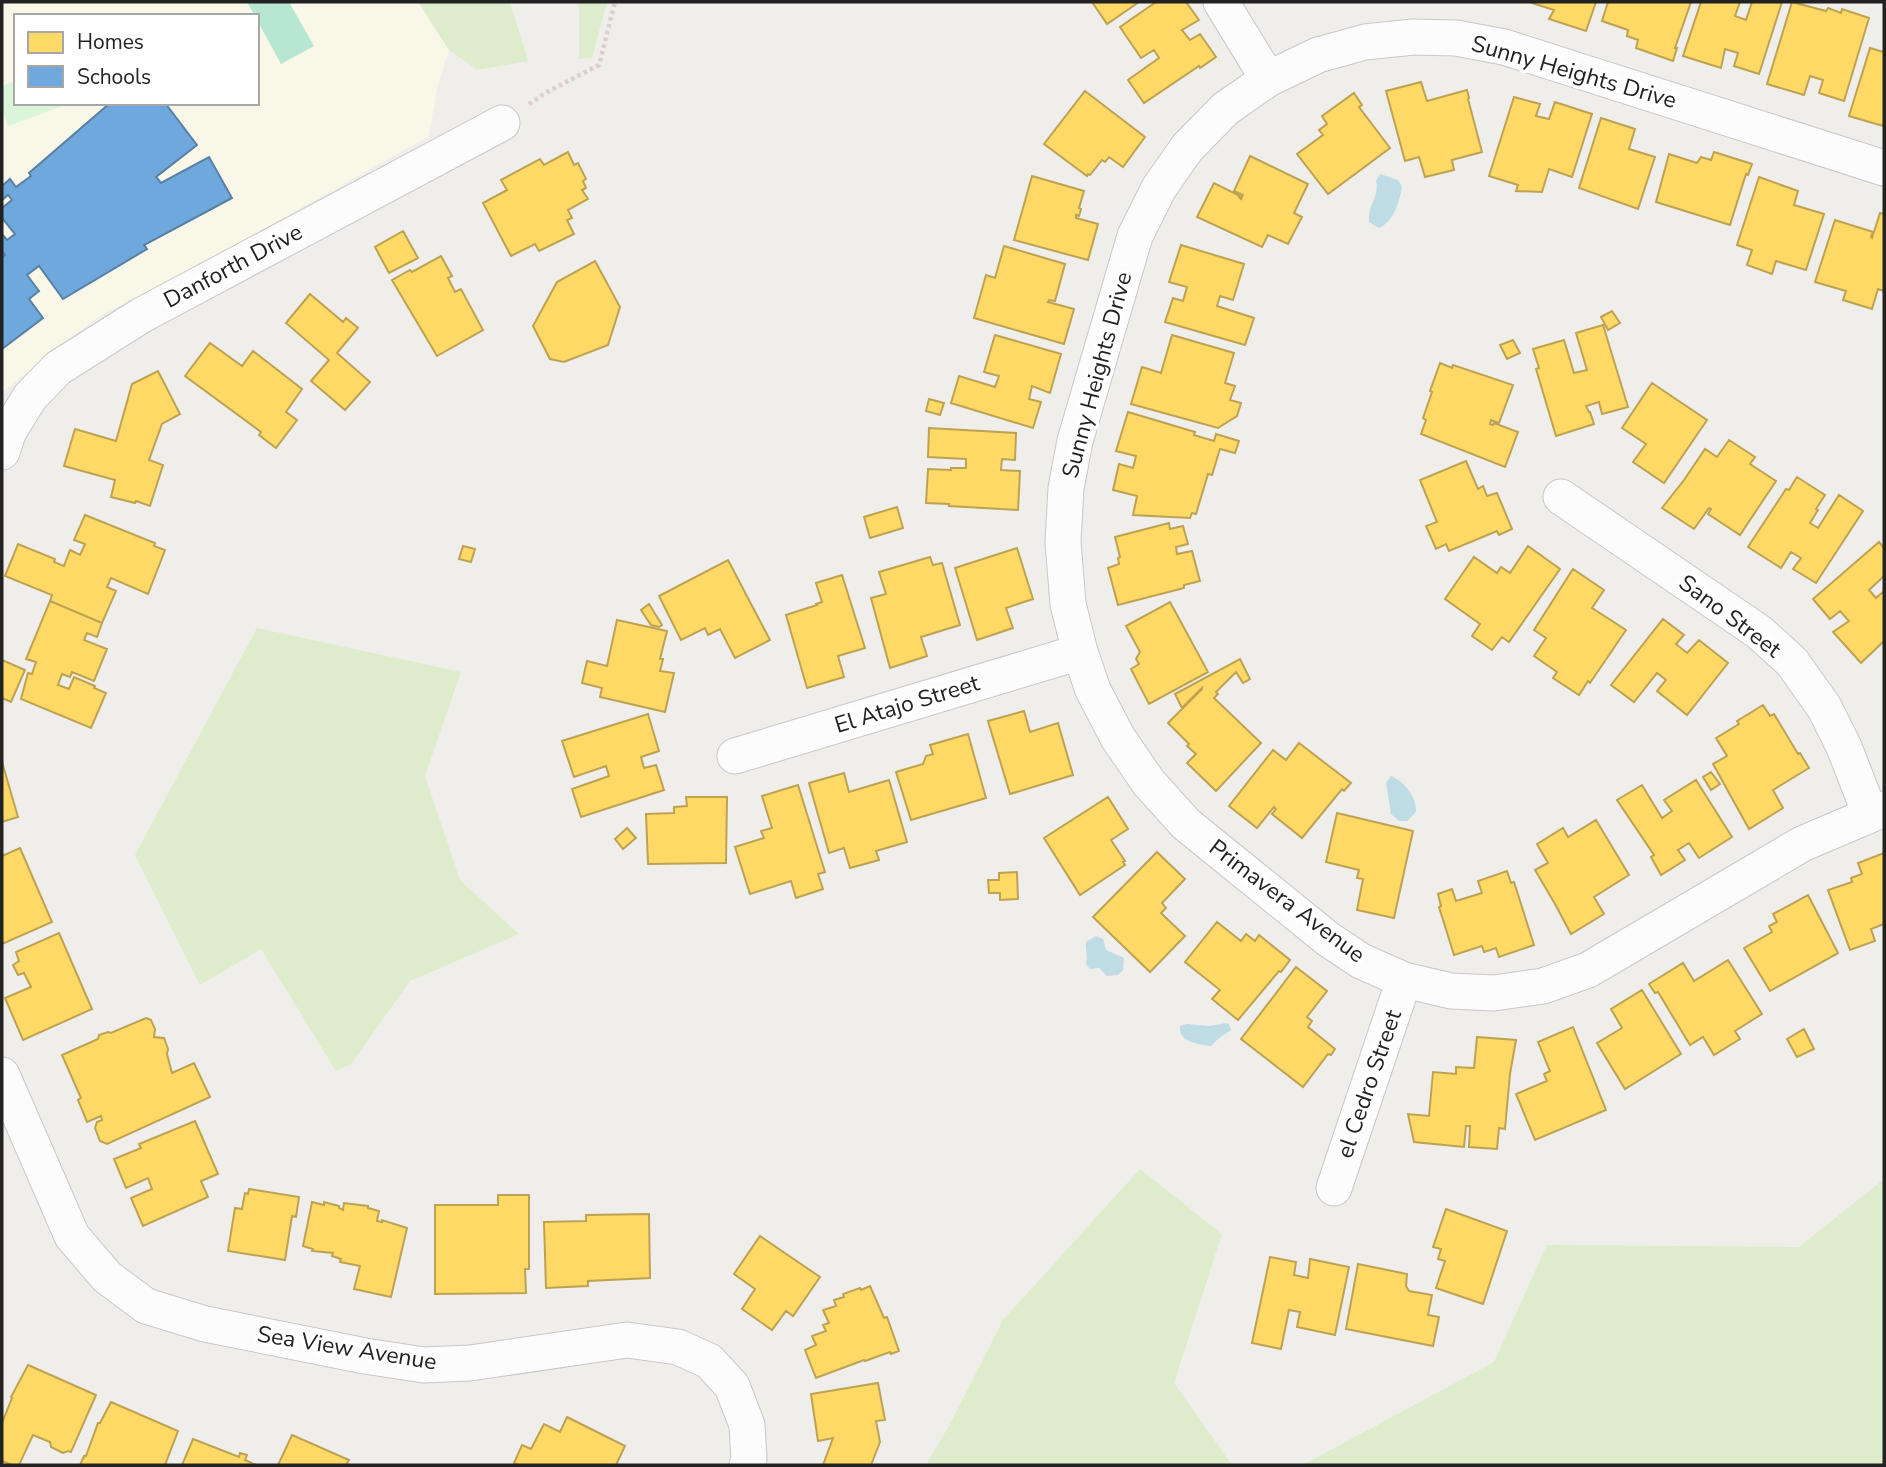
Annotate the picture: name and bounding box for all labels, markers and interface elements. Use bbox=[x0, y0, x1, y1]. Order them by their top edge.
legend bbox=[14, 14, 259, 105]
text: Homes bbox=[77, 28, 144, 56]
street label: Sunny Heights Drive bbox=[1468, 28, 1680, 116]
text: Schools bbox=[77, 63, 151, 91]
street label: Danforth Drive bbox=[158, 216, 308, 316]
street label: Sunny Heights Drive bbox=[1055, 269, 1139, 481]
street label: Sano Street bbox=[1672, 567, 1788, 665]
street label: El Atajo Street bbox=[831, 667, 984, 741]
street label: Primavera Avenue bbox=[1203, 832, 1371, 970]
street label: el Cedro Street bbox=[1329, 1005, 1409, 1162]
street label: Sea View Avenue bbox=[255, 1319, 439, 1377]

